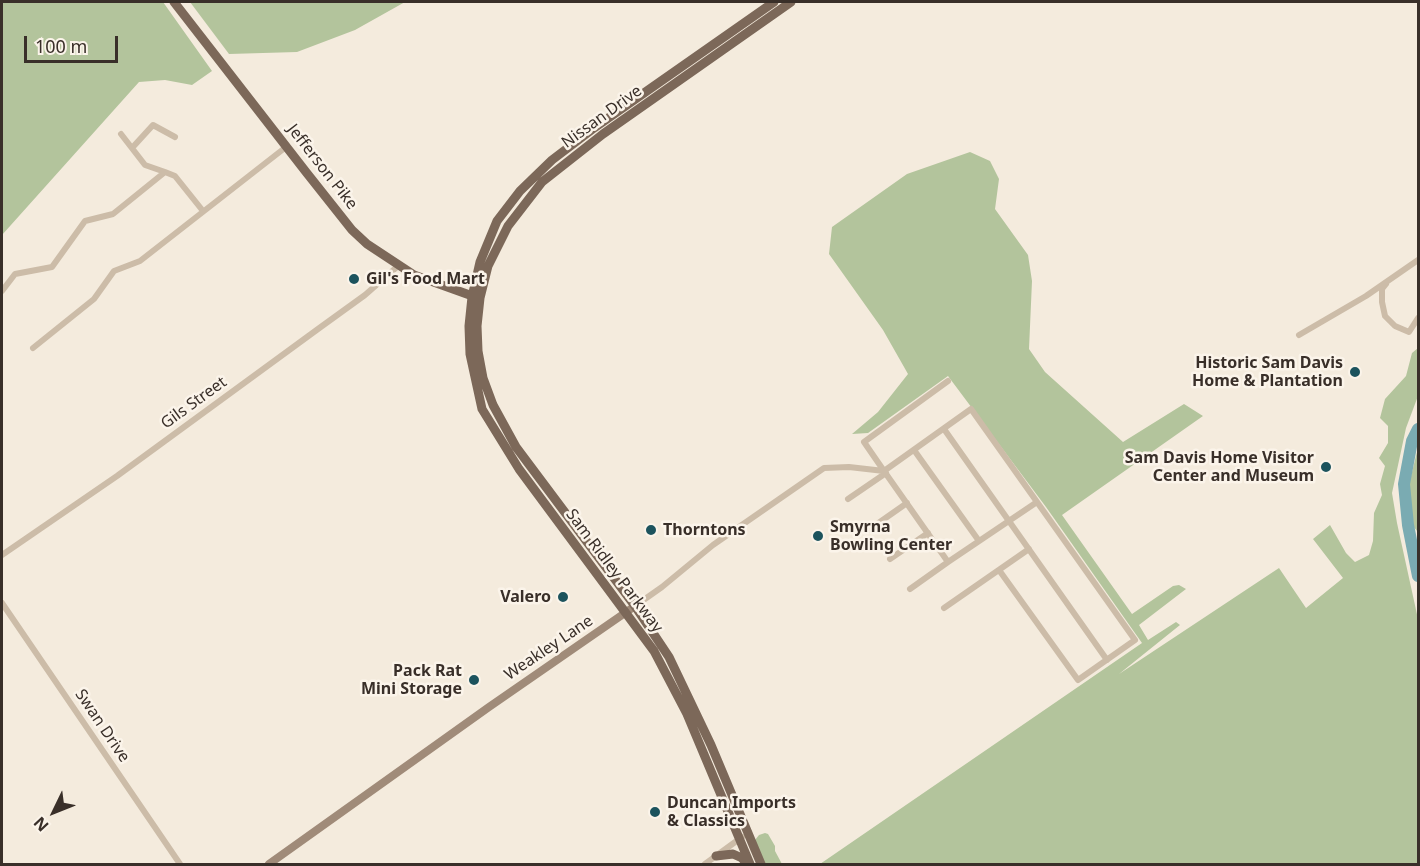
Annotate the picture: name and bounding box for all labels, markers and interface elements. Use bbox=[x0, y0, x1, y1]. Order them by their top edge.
scale bar bbox=[27, 24, 122, 62]
text: 100 m bbox=[35, 34, 87, 58]
street label: Nissan Drive bbox=[558, 82, 646, 152]
street label: Jefferson Pike bbox=[283, 121, 361, 213]
place label: Gil's Food Mart bbox=[366, 269, 485, 289]
marker: Gil's Food Mart bbox=[347, 272, 361, 286]
place label: Historic Sam Davis Home & Plantation bbox=[1192, 353, 1343, 391]
marker: Historic Sam Davis Home & Plantation bbox=[1348, 365, 1362, 379]
street label: Gils Street bbox=[157, 373, 231, 433]
place label: Sam Davis Home Visitor Center and Museum bbox=[1125, 448, 1314, 486]
marker: Sam Davis Home Visitor Center and Museum bbox=[1319, 460, 1333, 474]
street label: Sam Ridley Parkway bbox=[561, 506, 667, 636]
place label: Smyrna Bowling Center bbox=[830, 517, 952, 555]
place label: Thorntons bbox=[663, 520, 746, 540]
marker: Thorntons bbox=[644, 523, 658, 537]
marker: Smyrna Bowling Center bbox=[811, 529, 825, 543]
place label: Valero bbox=[500, 587, 551, 607]
marker: Valero bbox=[556, 590, 570, 604]
street label: Weakley Lane bbox=[501, 611, 597, 685]
place label: Pack Rat Mini Storage bbox=[361, 661, 462, 699]
marker: Pack Rat Mini Storage bbox=[467, 673, 481, 687]
street label: Swan Drive bbox=[71, 686, 133, 766]
north arrow bbox=[24, 782, 84, 842]
place label: Duncan Imports & Classics bbox=[667, 793, 796, 831]
marker: Duncan Imports & Classics bbox=[648, 805, 662, 819]
text: N bbox=[28, 812, 53, 837]

